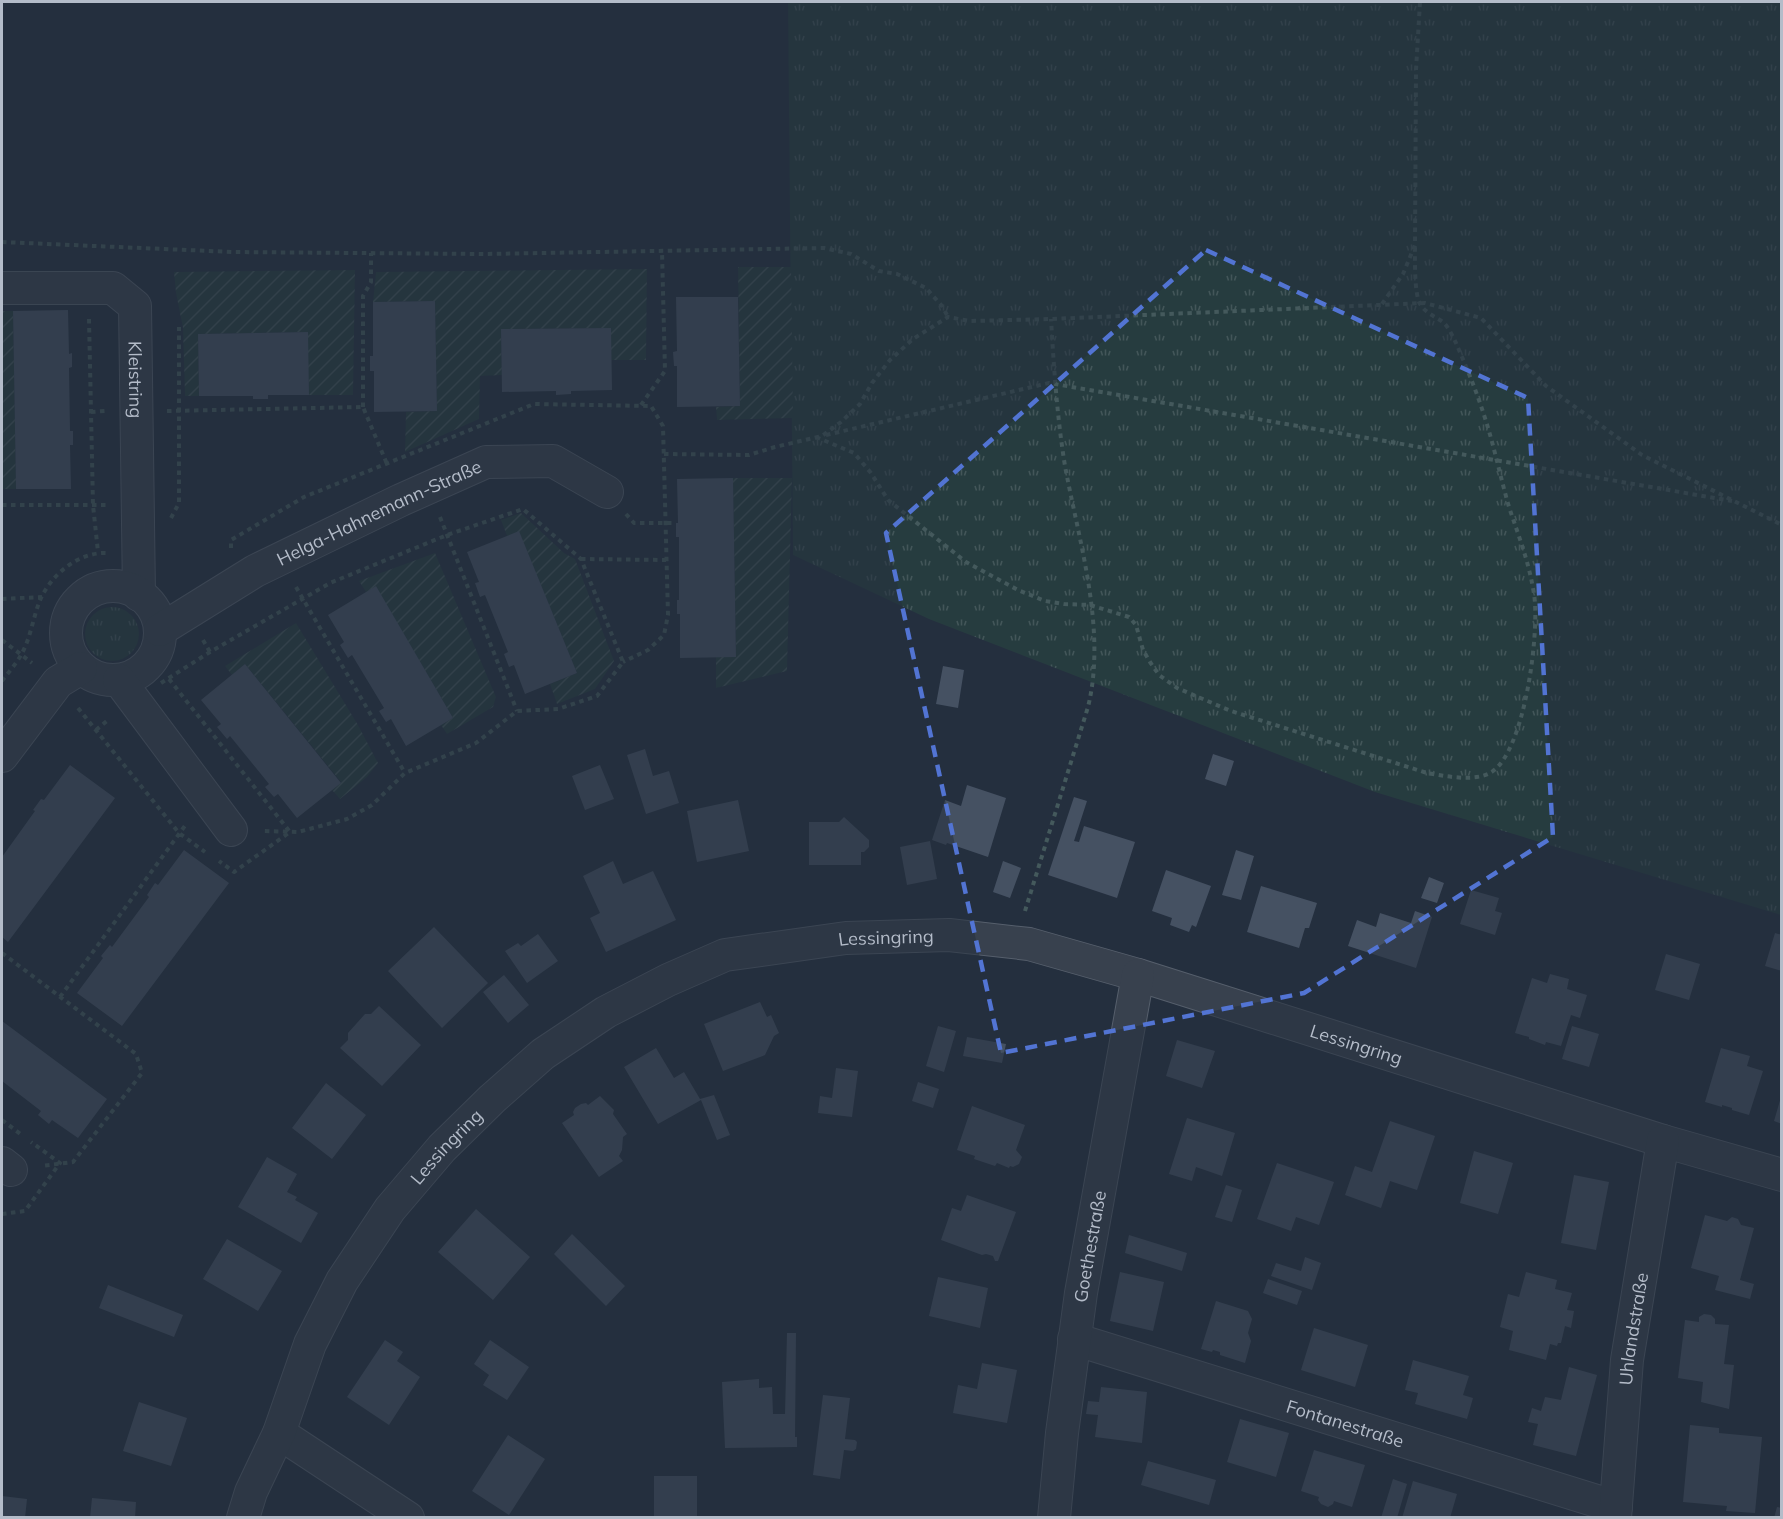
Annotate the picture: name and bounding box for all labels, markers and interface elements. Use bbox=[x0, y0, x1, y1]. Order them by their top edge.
street label: Kleistring bbox=[124, 341, 148, 418]
street label: Helga-Hahnemann-Straße bbox=[273, 454, 485, 570]
street label: Lessingring bbox=[837, 924, 934, 950]
street label: Lessingring bbox=[1307, 1019, 1405, 1069]
street label: Lessingring bbox=[405, 1104, 487, 1189]
street label: Goethestraße bbox=[1068, 1188, 1111, 1304]
street label: Uhlandstraße bbox=[1614, 1271, 1653, 1386]
street label: Fontanestraße bbox=[1284, 1394, 1407, 1452]

